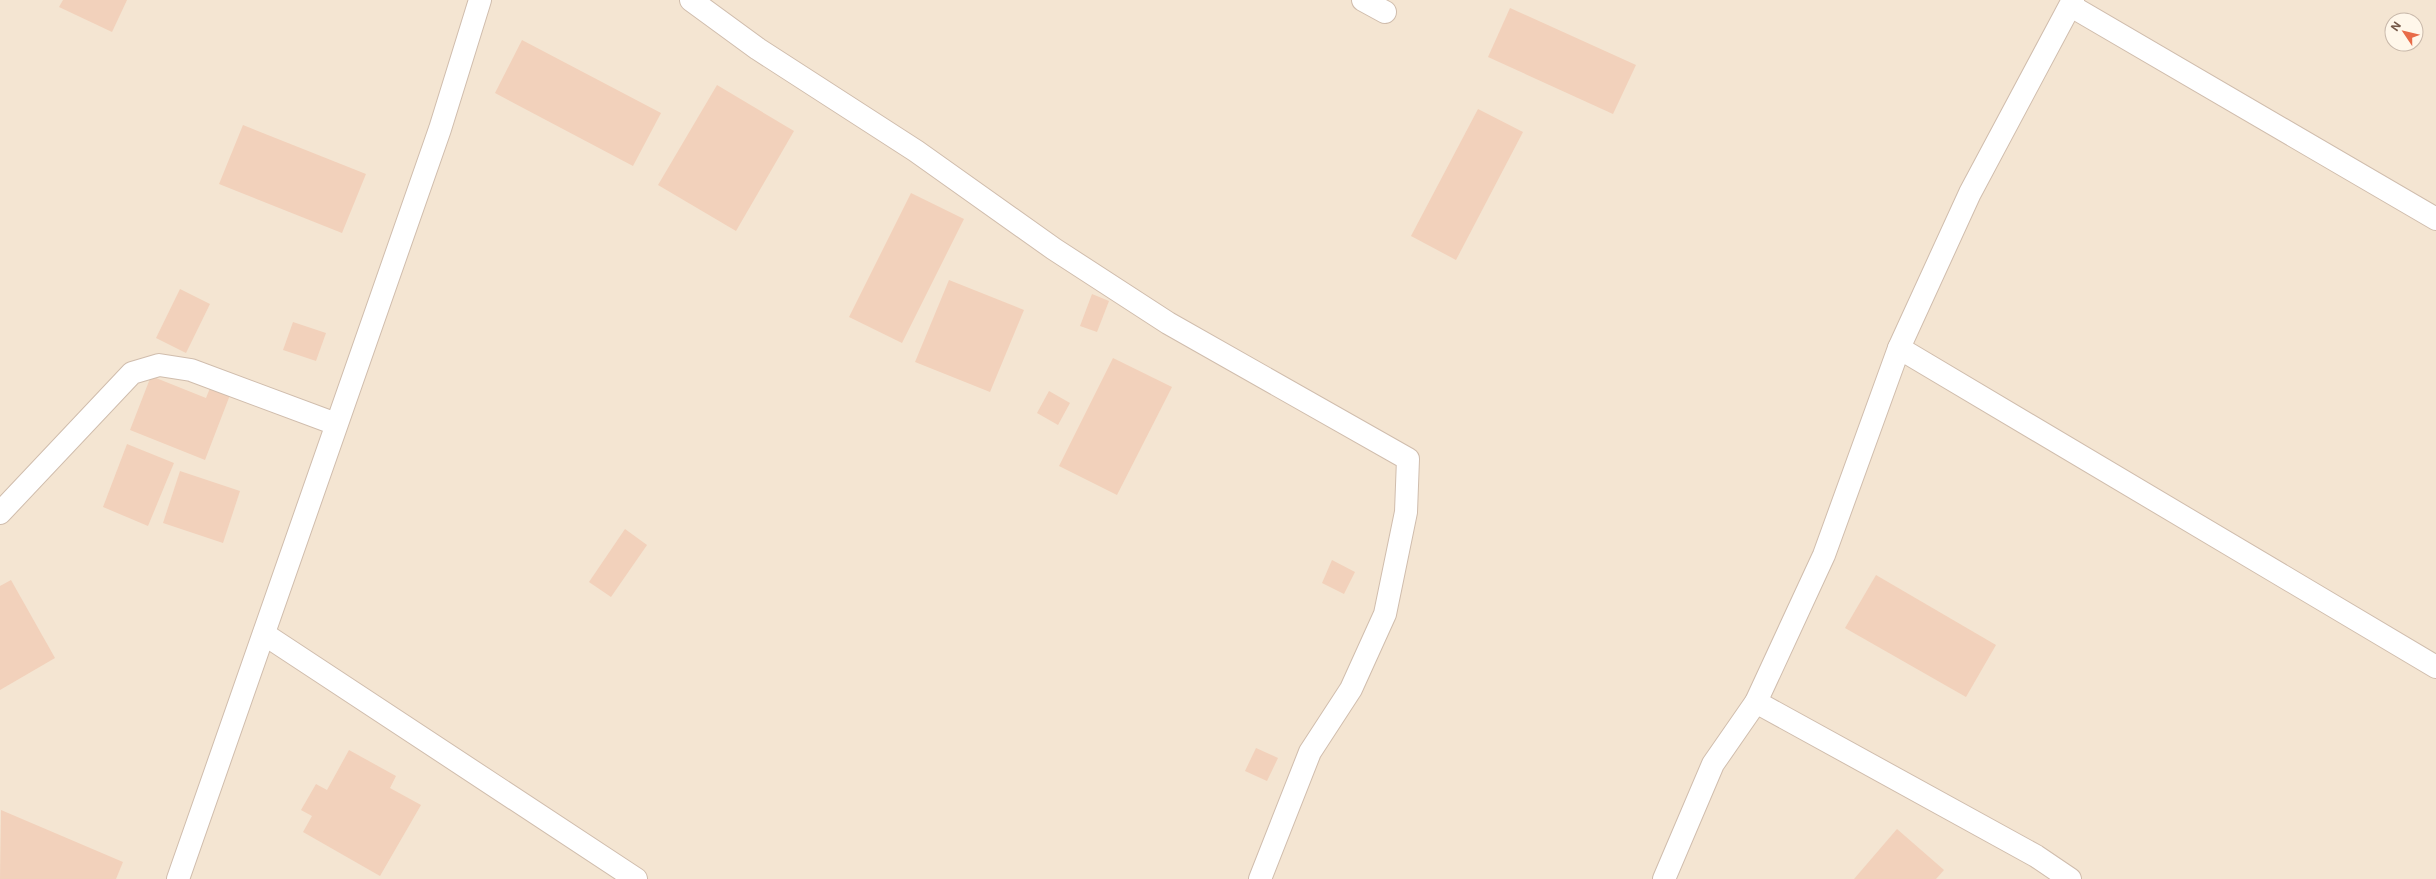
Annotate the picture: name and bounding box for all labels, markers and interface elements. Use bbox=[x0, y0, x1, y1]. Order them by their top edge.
north arrow bbox=[2384, 12, 2424, 52]
text: N bbox=[2388, 19, 2404, 34]

